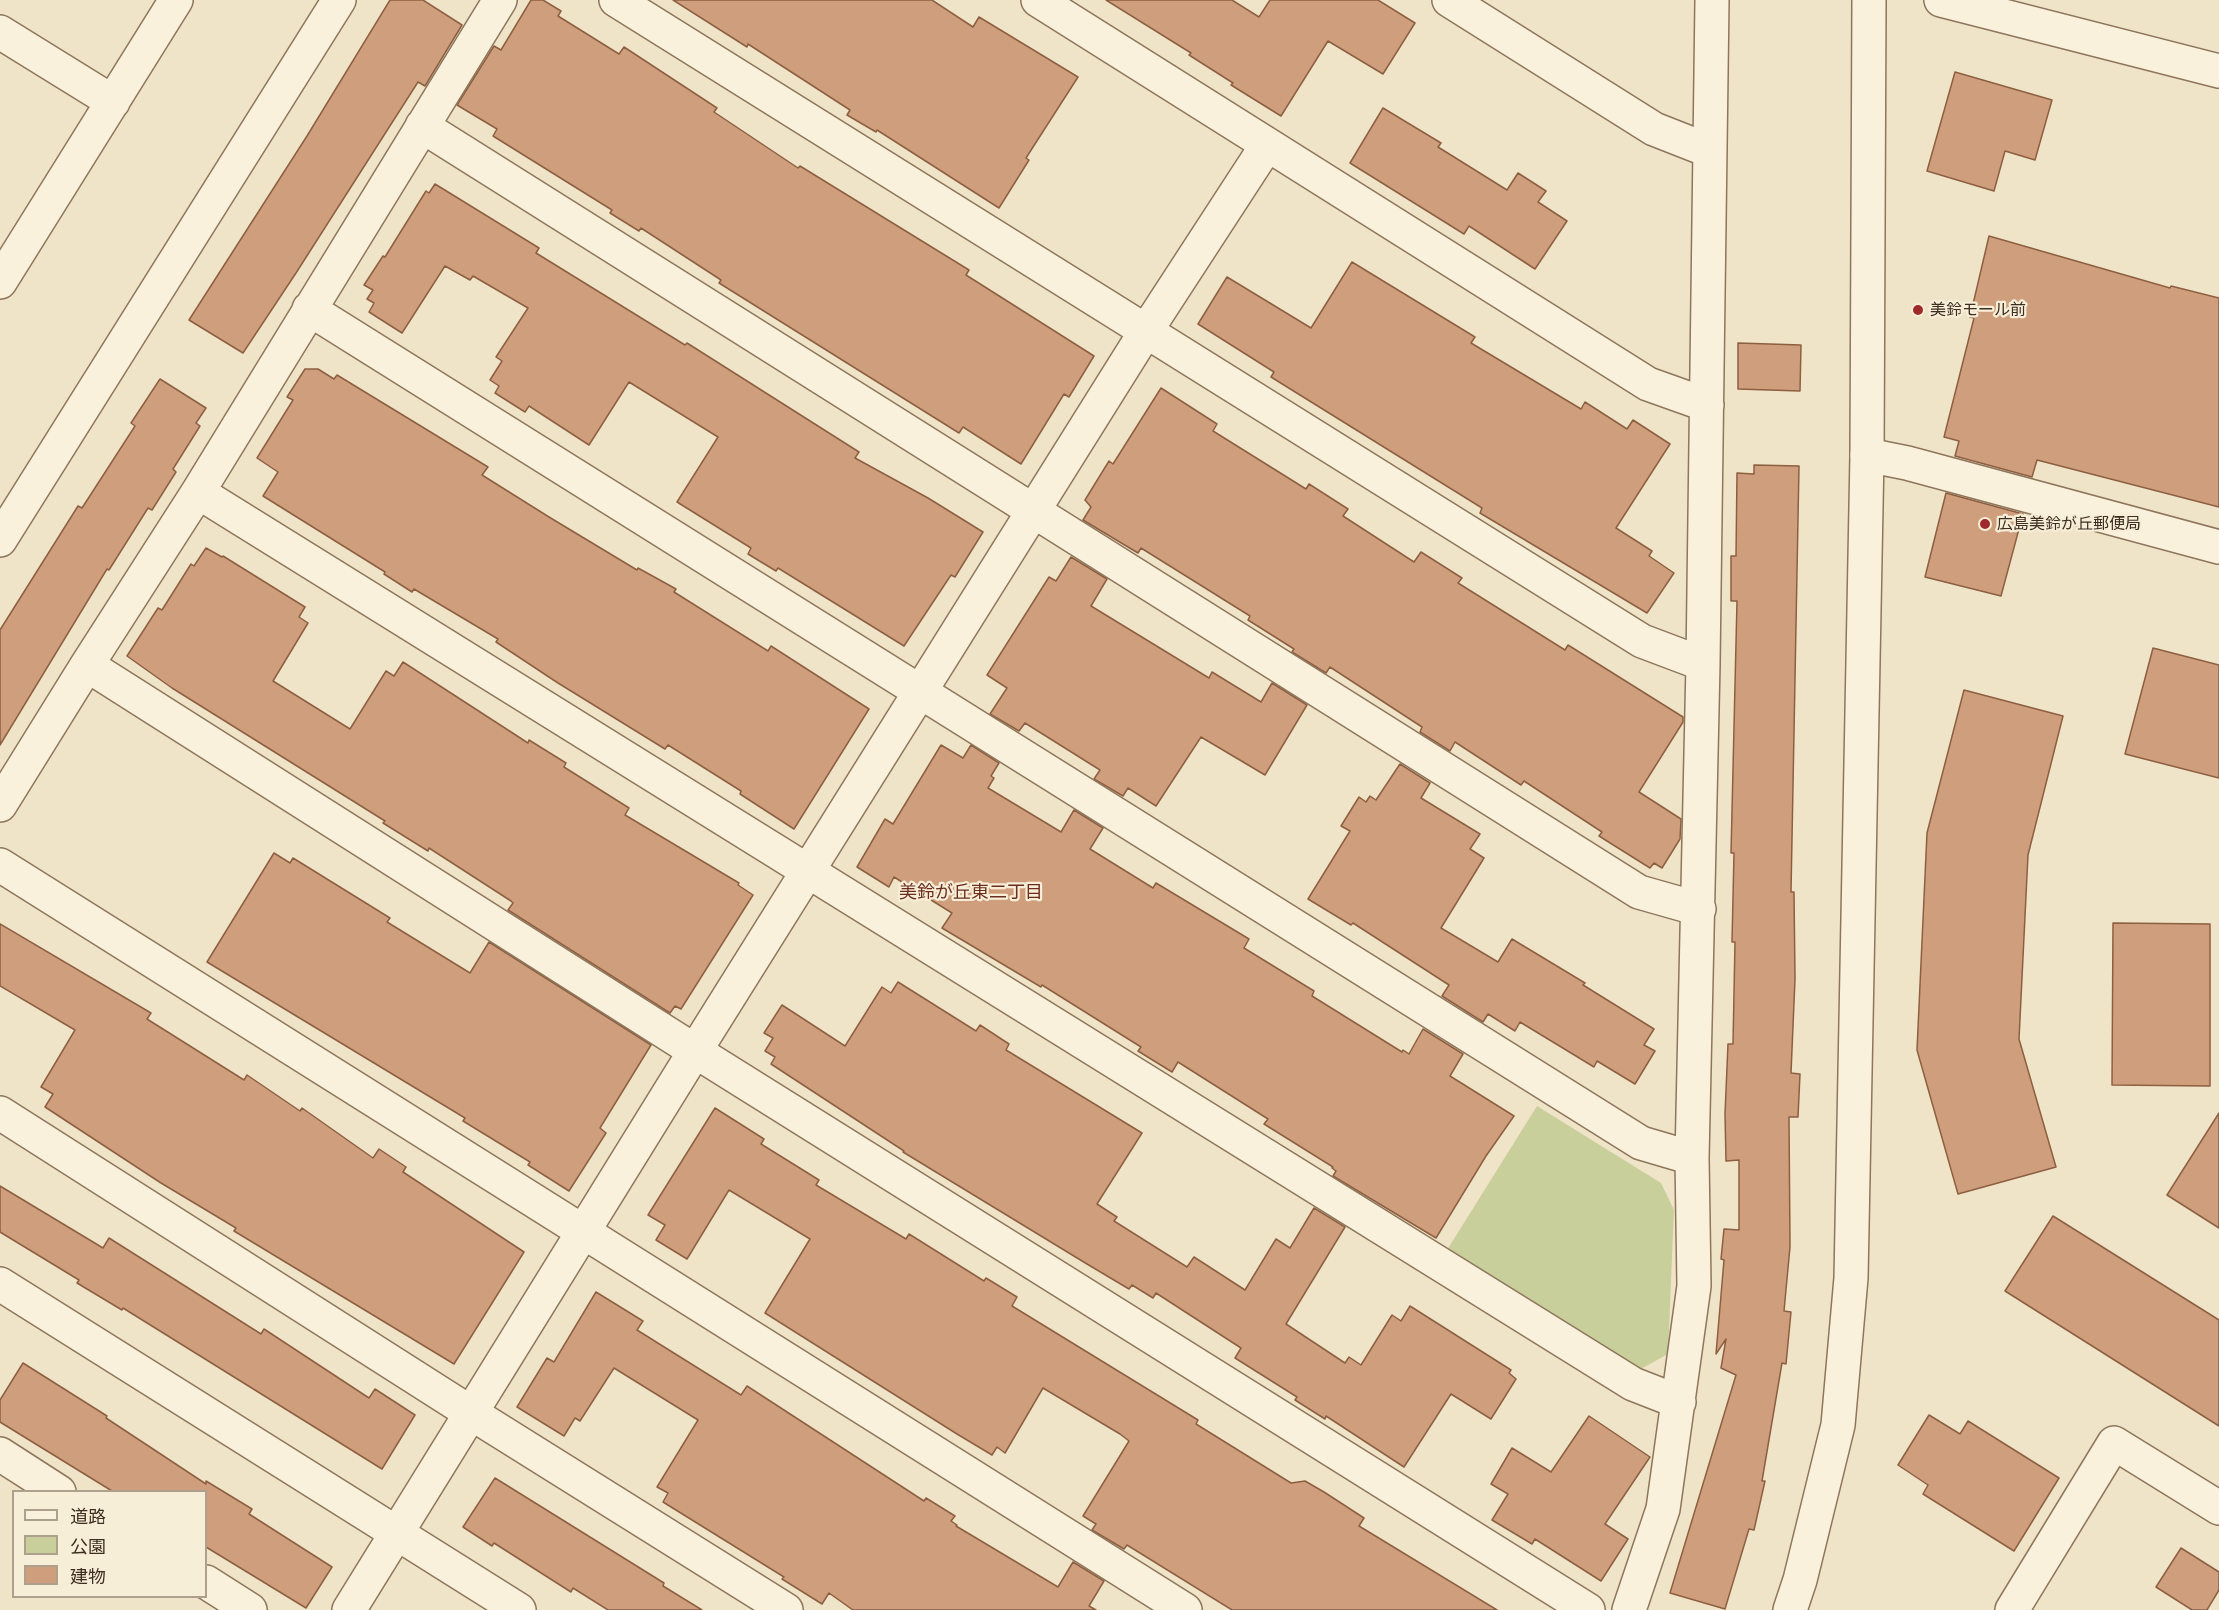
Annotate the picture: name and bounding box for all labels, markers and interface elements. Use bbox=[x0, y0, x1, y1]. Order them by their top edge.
place label: 美鈴モール前 bbox=[1930, 300, 2026, 320]
marker: 美鈴モール前 bbox=[1911, 303, 1925, 317]
place label: 広島美鈴が丘郵便局 bbox=[1997, 514, 2141, 534]
marker: 広島美鈴が丘郵便局 bbox=[1978, 517, 1992, 531]
district label: 美鈴が丘東二丁目 bbox=[899, 882, 1043, 904]
legend bbox=[12, 1490, 207, 1598]
text: 道路 bbox=[70, 1505, 106, 1528]
text: 公園 bbox=[70, 1535, 106, 1558]
text: 建物 bbox=[70, 1565, 106, 1588]

